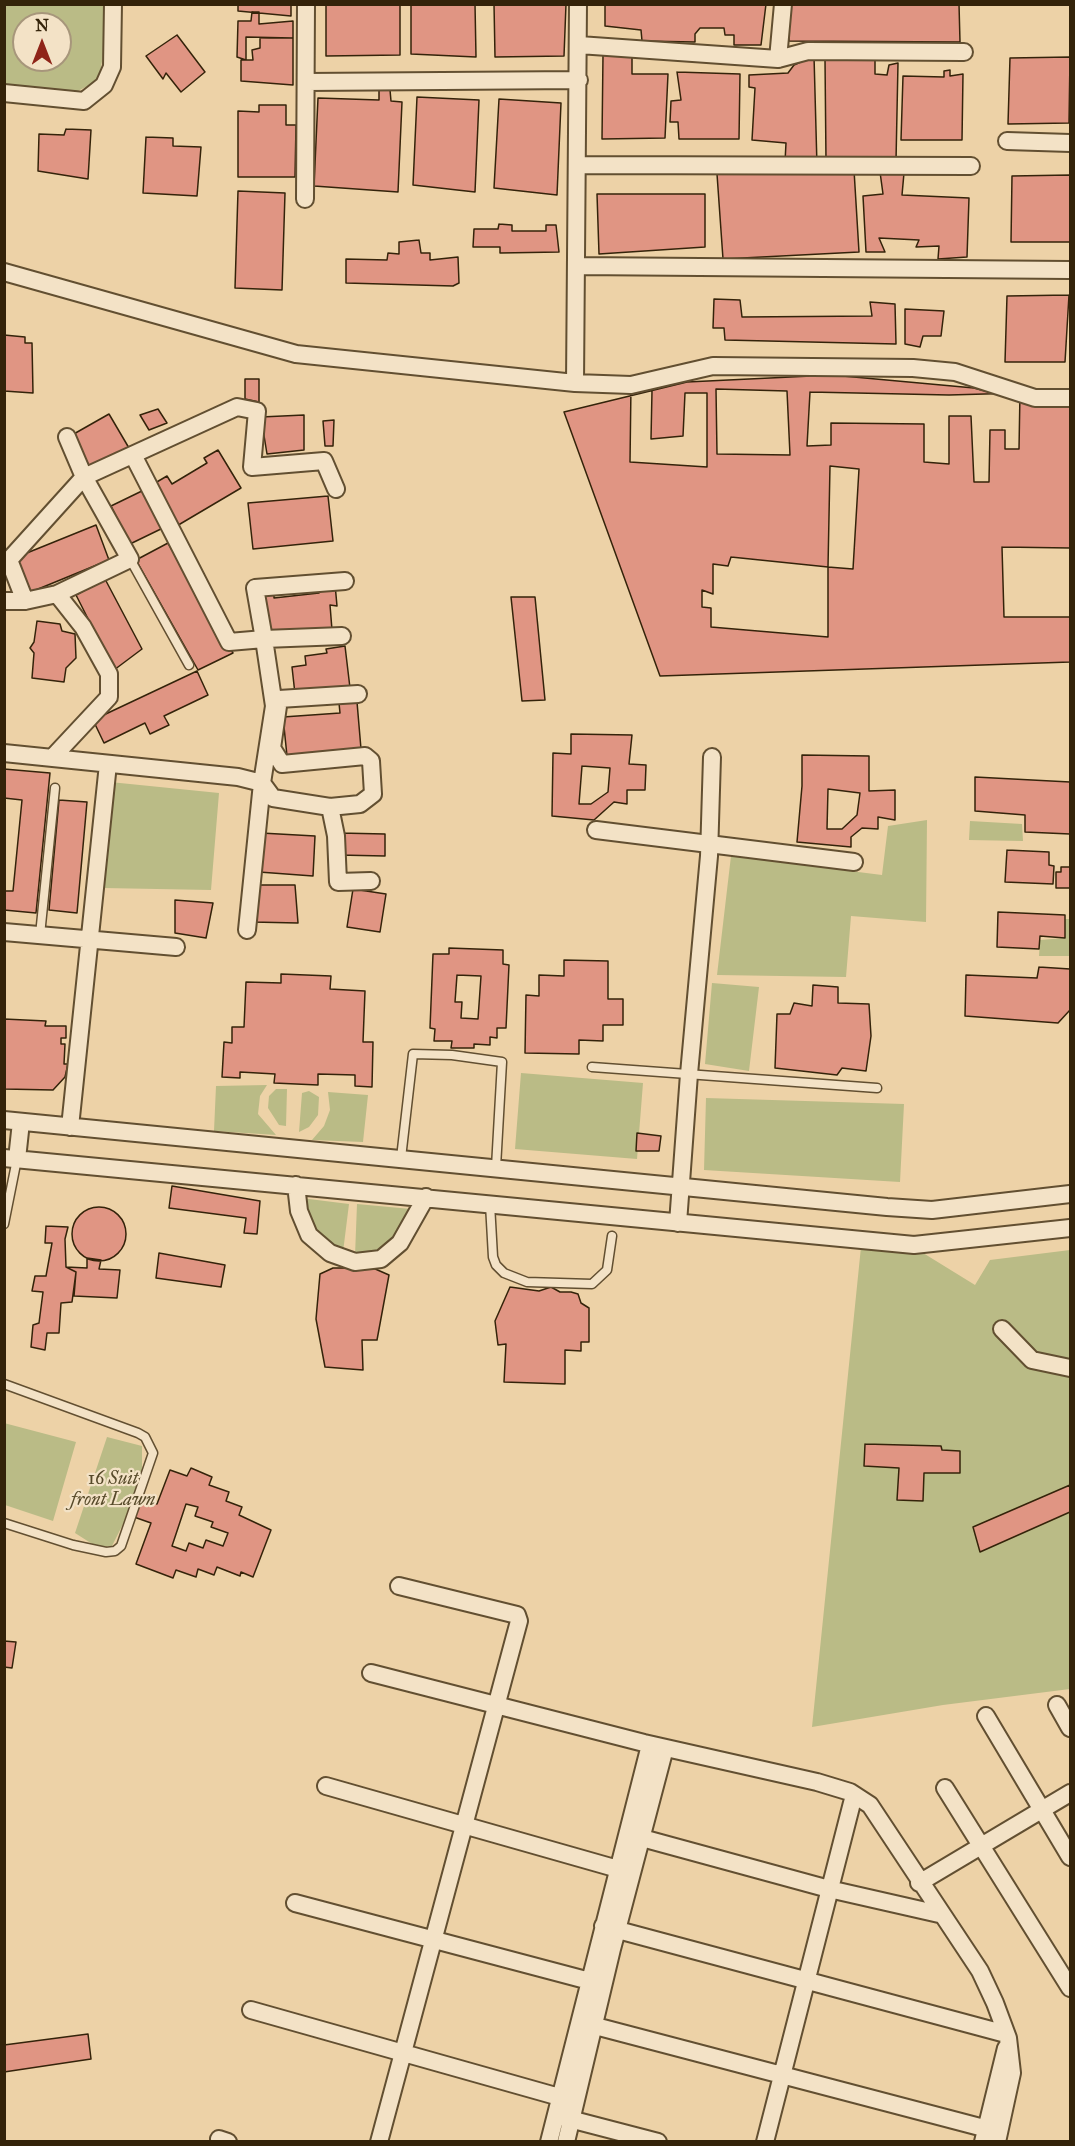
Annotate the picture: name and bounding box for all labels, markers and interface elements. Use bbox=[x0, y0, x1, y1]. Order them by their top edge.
north arrow bbox=[12, 12, 72, 72]
text: N bbox=[35, 16, 49, 35]
park label: 16 Suit front Lawn bbox=[71, 1469, 155, 1512]

